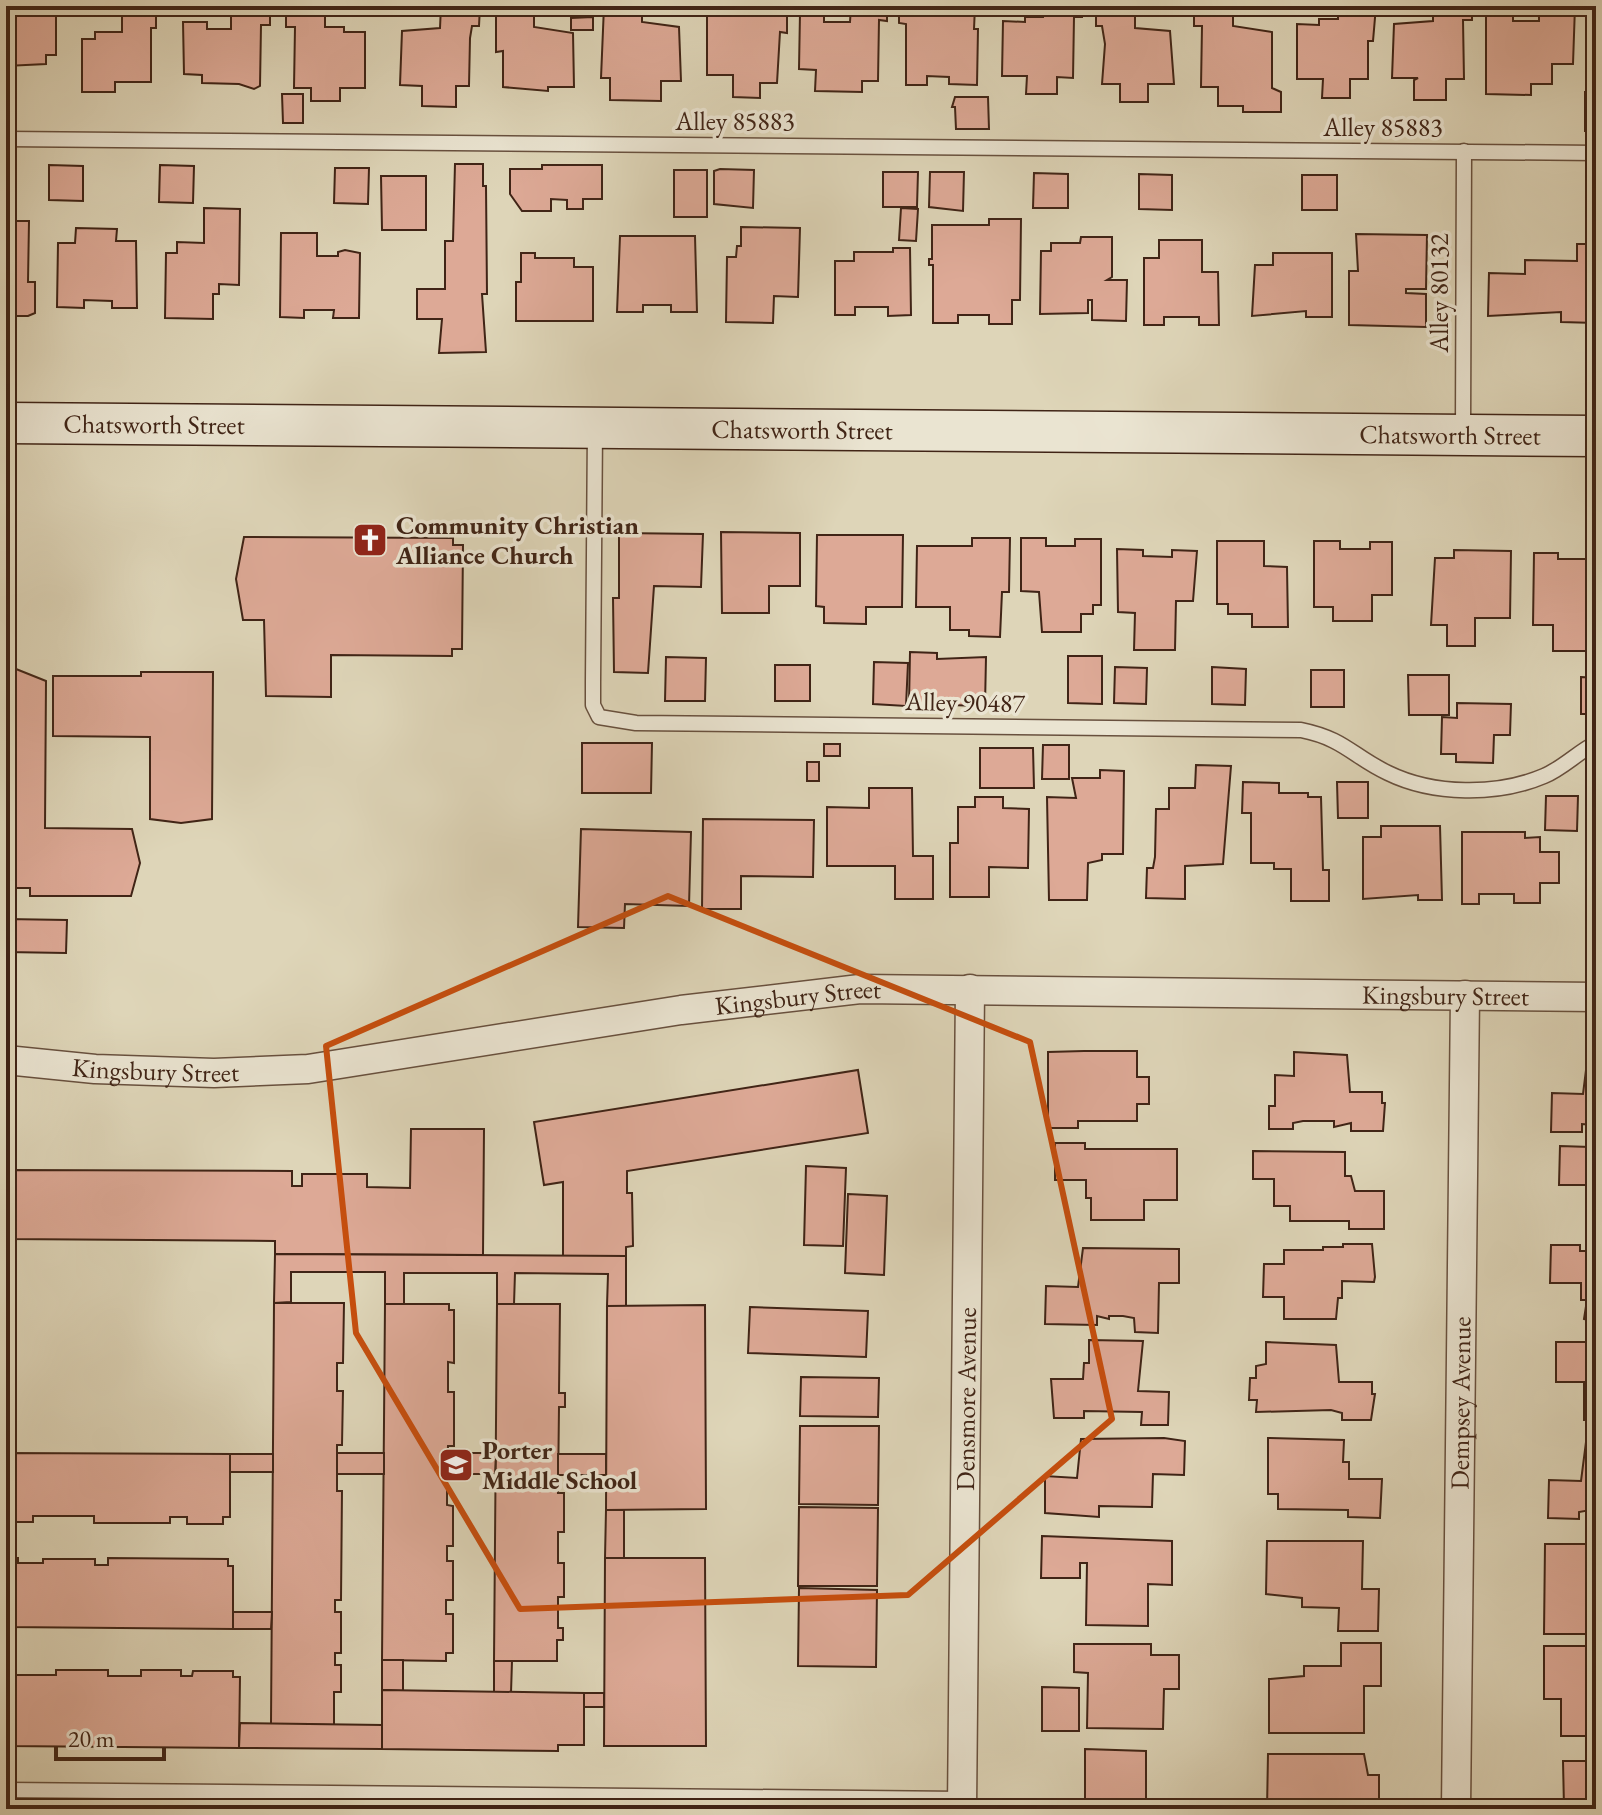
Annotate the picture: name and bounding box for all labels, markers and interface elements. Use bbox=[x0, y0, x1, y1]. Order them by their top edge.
street label: Alley 85883 bbox=[674, 104, 795, 138]
street label: Alley 85883 bbox=[1322, 110, 1443, 144]
street label: Alley 80132 bbox=[1422, 233, 1456, 354]
street label: Chatsworth Street bbox=[63, 406, 245, 442]
street label: Chatsworth Street bbox=[711, 412, 893, 447]
street label: Chatsworth Street bbox=[1359, 417, 1541, 453]
place label: Community Christian Alliance Church bbox=[395, 508, 639, 572]
church icon: Community Christian Alliance Church bbox=[351, 521, 389, 559]
street label: Alley 90487 bbox=[904, 684, 1026, 720]
street label: Kingsbury Street bbox=[713, 972, 881, 1023]
street label: Kingsbury Street bbox=[1362, 977, 1529, 1013]
street label: Kingsbury Street bbox=[70, 1050, 240, 1090]
street label: Densmore Avenue bbox=[948, 1307, 984, 1491]
street label: Dempsey Avenue bbox=[1443, 1316, 1478, 1490]
place label: Porter Middle School bbox=[482, 1433, 637, 1497]
school or university icon: Porter Middle School bbox=[437, 1446, 475, 1484]
scale bar bbox=[56, 1711, 164, 1761]
text: 20 m bbox=[68, 1723, 115, 1754]

